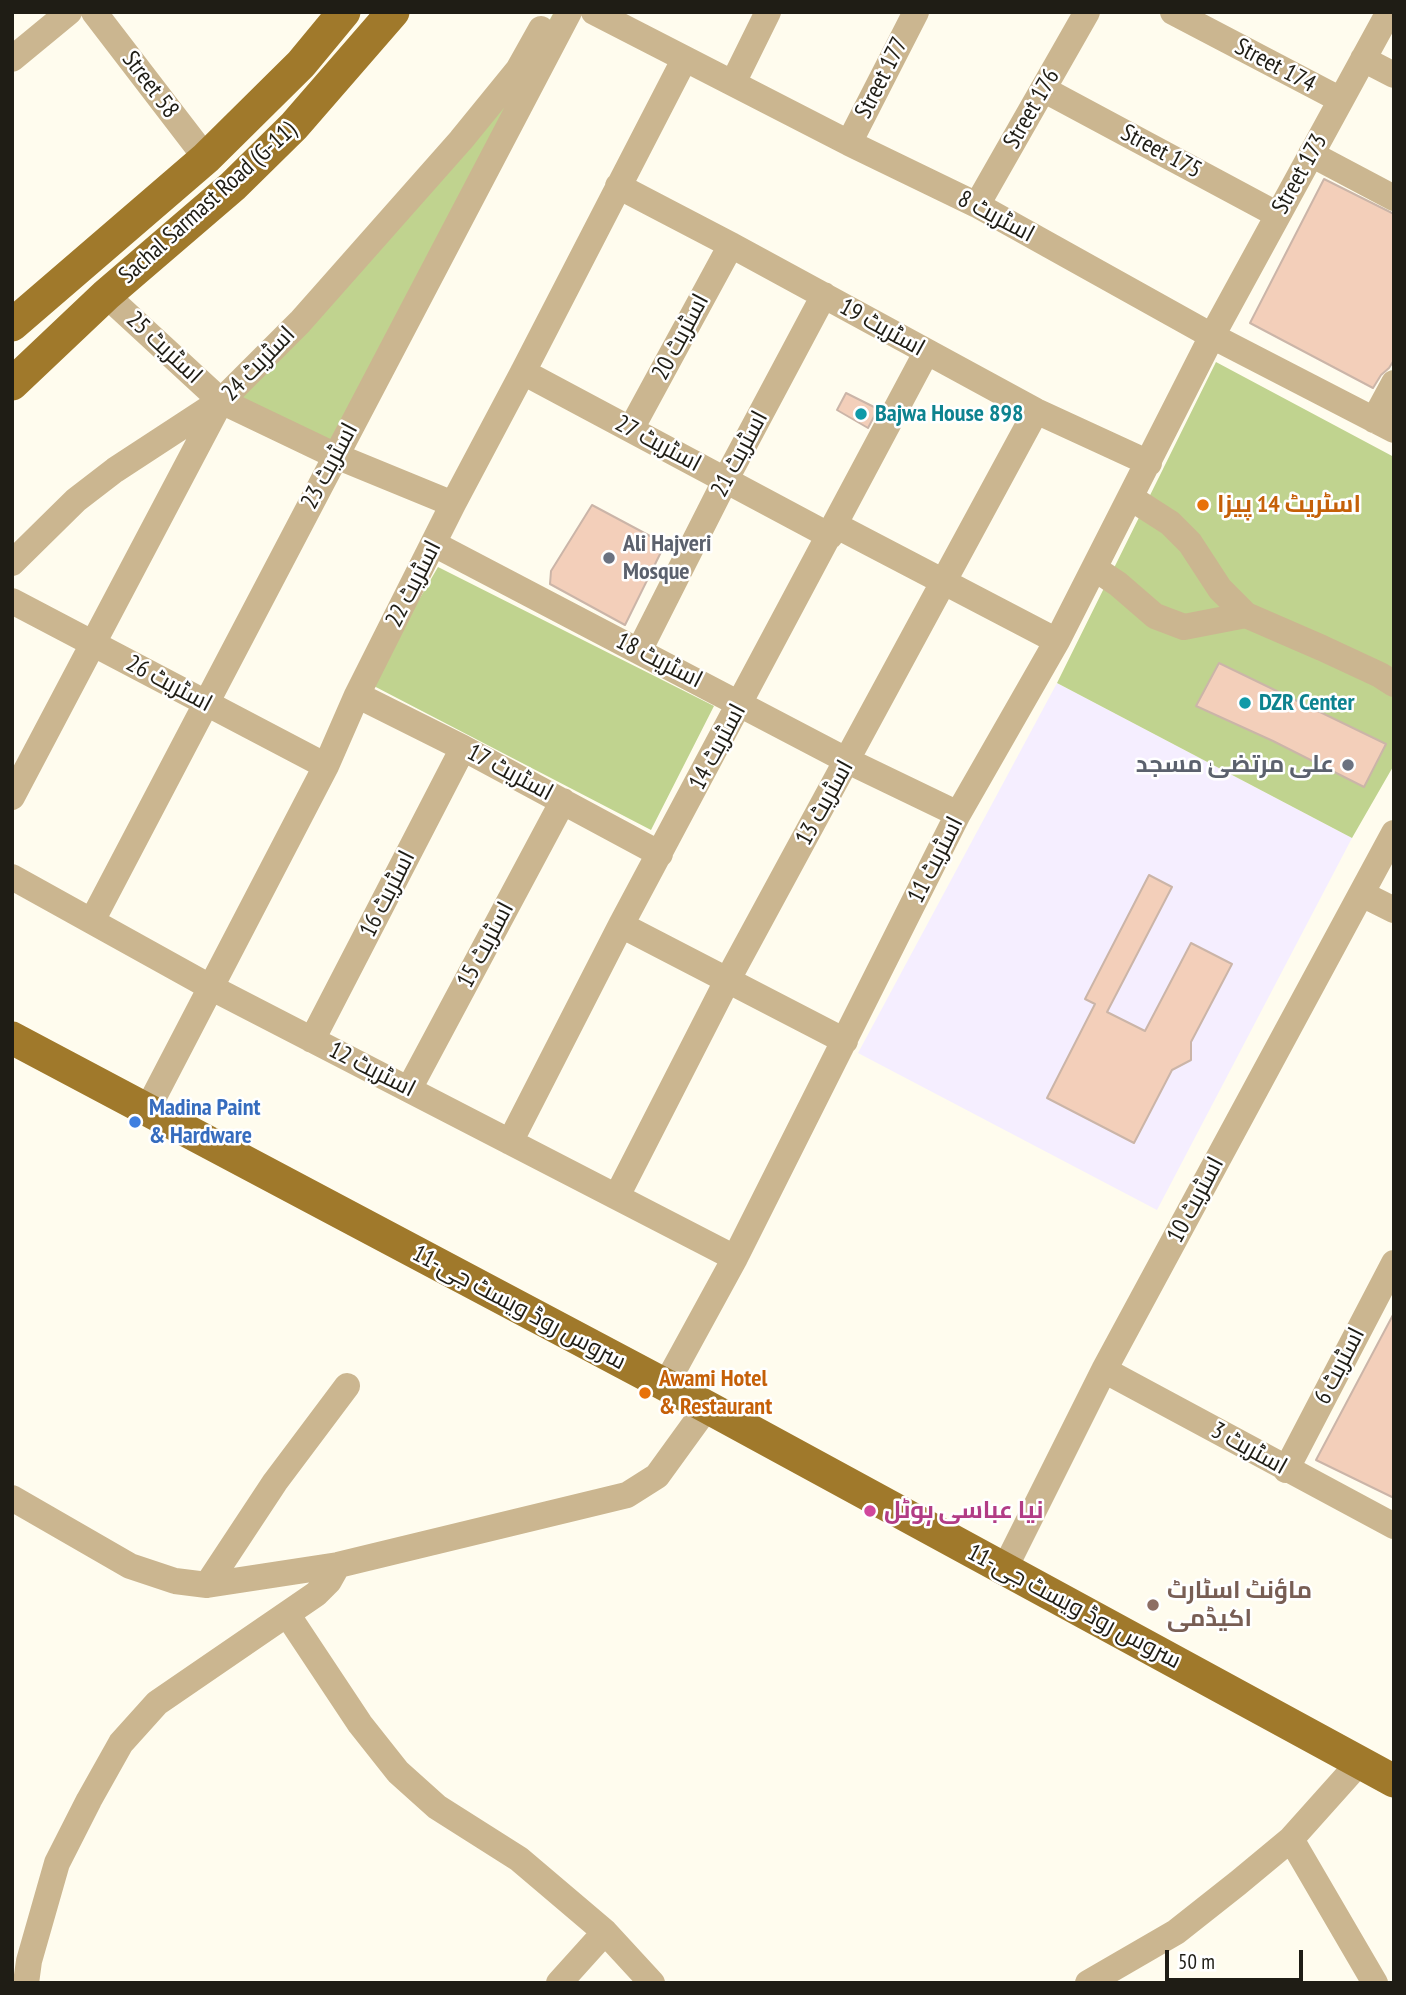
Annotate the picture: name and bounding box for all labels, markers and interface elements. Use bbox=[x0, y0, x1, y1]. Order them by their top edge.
street label: Street 177 bbox=[849, 33, 915, 123]
street label: Street 174 bbox=[1230, 33, 1320, 99]
street label: Street 58 bbox=[116, 46, 184, 124]
street label: Street 176 bbox=[998, 64, 1066, 154]
street label: Sachal Sarmast Road (G-11) bbox=[114, 116, 302, 290]
street label: Street 175 bbox=[1116, 119, 1206, 185]
street label: Street 173 bbox=[1266, 129, 1334, 219]
street label: اسٹریٹ 8 bbox=[953, 185, 1039, 249]
street label: اسٹریٹ 20 bbox=[646, 289, 716, 385]
street label: اسٹریٹ 19 bbox=[834, 293, 930, 363]
street label: اسٹریٹ 25 bbox=[120, 306, 208, 390]
street label: اسٹریٹ 24 bbox=[216, 320, 302, 408]
place label: Bajwa House 898 bbox=[875, 400, 1023, 428]
street label: اسٹریٹ 21 bbox=[705, 406, 775, 502]
marker: Bajwa House 898 bbox=[853, 406, 869, 422]
street label: اسٹریٹ 27 bbox=[610, 409, 706, 479]
street label: اسٹریٹ 23 bbox=[295, 418, 365, 514]
place label: اسٹریٹ 14 پیزا bbox=[1217, 491, 1361, 519]
marker: اسٹریٹ 14 پیزا bbox=[1195, 497, 1211, 513]
place label: Ali Hajveri Mosque bbox=[623, 530, 711, 586]
street label: اسٹریٹ 22 bbox=[380, 536, 448, 632]
marker: Ali Hajveri Mosque bbox=[601, 550, 617, 566]
street label: اسٹریٹ 18 bbox=[611, 627, 707, 695]
street label: اسٹریٹ 26 bbox=[121, 649, 217, 719]
place label: DZR Center bbox=[1259, 689, 1355, 717]
marker: DZR Center bbox=[1237, 695, 1253, 711]
street label: اسٹریٹ 14 bbox=[683, 699, 753, 795]
street label: اسٹریٹ 17 bbox=[462, 738, 558, 808]
place label: علی مرتضیٰ مسجد bbox=[1136, 751, 1334, 779]
street label: اسٹریٹ 13 bbox=[790, 755, 860, 851]
marker: علی مرتضیٰ مسجد bbox=[1340, 757, 1356, 773]
street label: اسٹریٹ 11 bbox=[902, 812, 970, 908]
street label: اسٹریٹ 16 bbox=[354, 846, 422, 942]
street label: اسٹریٹ 15 bbox=[451, 897, 521, 993]
street label: اسٹریٹ 12 bbox=[324, 1036, 420, 1104]
place label: Madina Paint & Hardware bbox=[149, 1094, 261, 1150]
marker: Madina Paint & Hardware bbox=[127, 1114, 143, 1130]
street label: اسٹریٹ 10 bbox=[1161, 1152, 1231, 1248]
street label: سروس روڈ ویسٹ جی-11 bbox=[407, 1239, 631, 1377]
street label: اسٹریٹ 6 bbox=[1308, 1323, 1372, 1409]
place label: Awami Hotel & Restaurant bbox=[659, 1365, 772, 1421]
marker: Awami Hotel & Restaurant bbox=[637, 1385, 653, 1401]
street label: اسٹریٹ 3 bbox=[1206, 1416, 1292, 1482]
place label: نیا عباسی ہوٹل bbox=[884, 1497, 1043, 1525]
marker: نیا عباسی ہوٹل bbox=[862, 1503, 878, 1519]
street label: سروس روڈ ویسٹ جی-11 bbox=[962, 1538, 1186, 1676]
place label: ماؤنٹ اسٹارٹ اکیڈمی bbox=[1167, 1577, 1312, 1633]
marker: ماؤنٹ اسٹارٹ اکیڈمی bbox=[1145, 1597, 1161, 1613]
scale bar bbox=[1168, 1936, 1306, 1980]
text: 50 m bbox=[1178, 1948, 1215, 1975]

